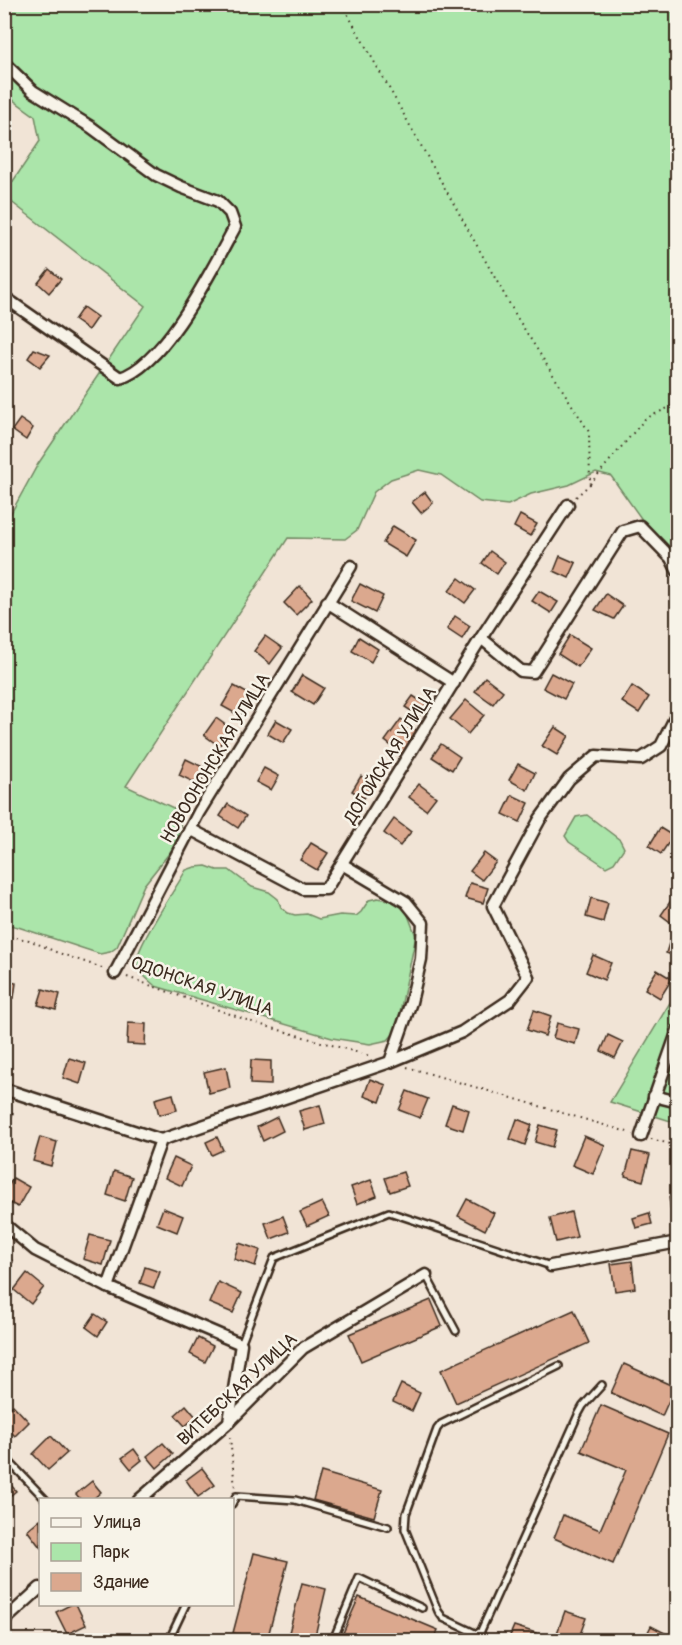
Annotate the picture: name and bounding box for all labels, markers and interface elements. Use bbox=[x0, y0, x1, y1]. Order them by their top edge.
street label: НОВООНОНСКАЯ УЛИЦА bbox=[156, 669, 276, 848]
street label: ДОГОЙСКАЯ УЛИЦА bbox=[338, 682, 442, 829]
street label: ОДОНСКАЯ УЛИЦА bbox=[127, 951, 276, 1022]
street label: ВИТЕБСКАЯ УЛИЦА bbox=[173, 1328, 302, 1451]
legend bbox=[39, 1498, 234, 1606]
text: Улица bbox=[93, 1511, 141, 1534]
text: Парк bbox=[93, 1541, 130, 1564]
text: Здание bbox=[93, 1571, 149, 1594]

